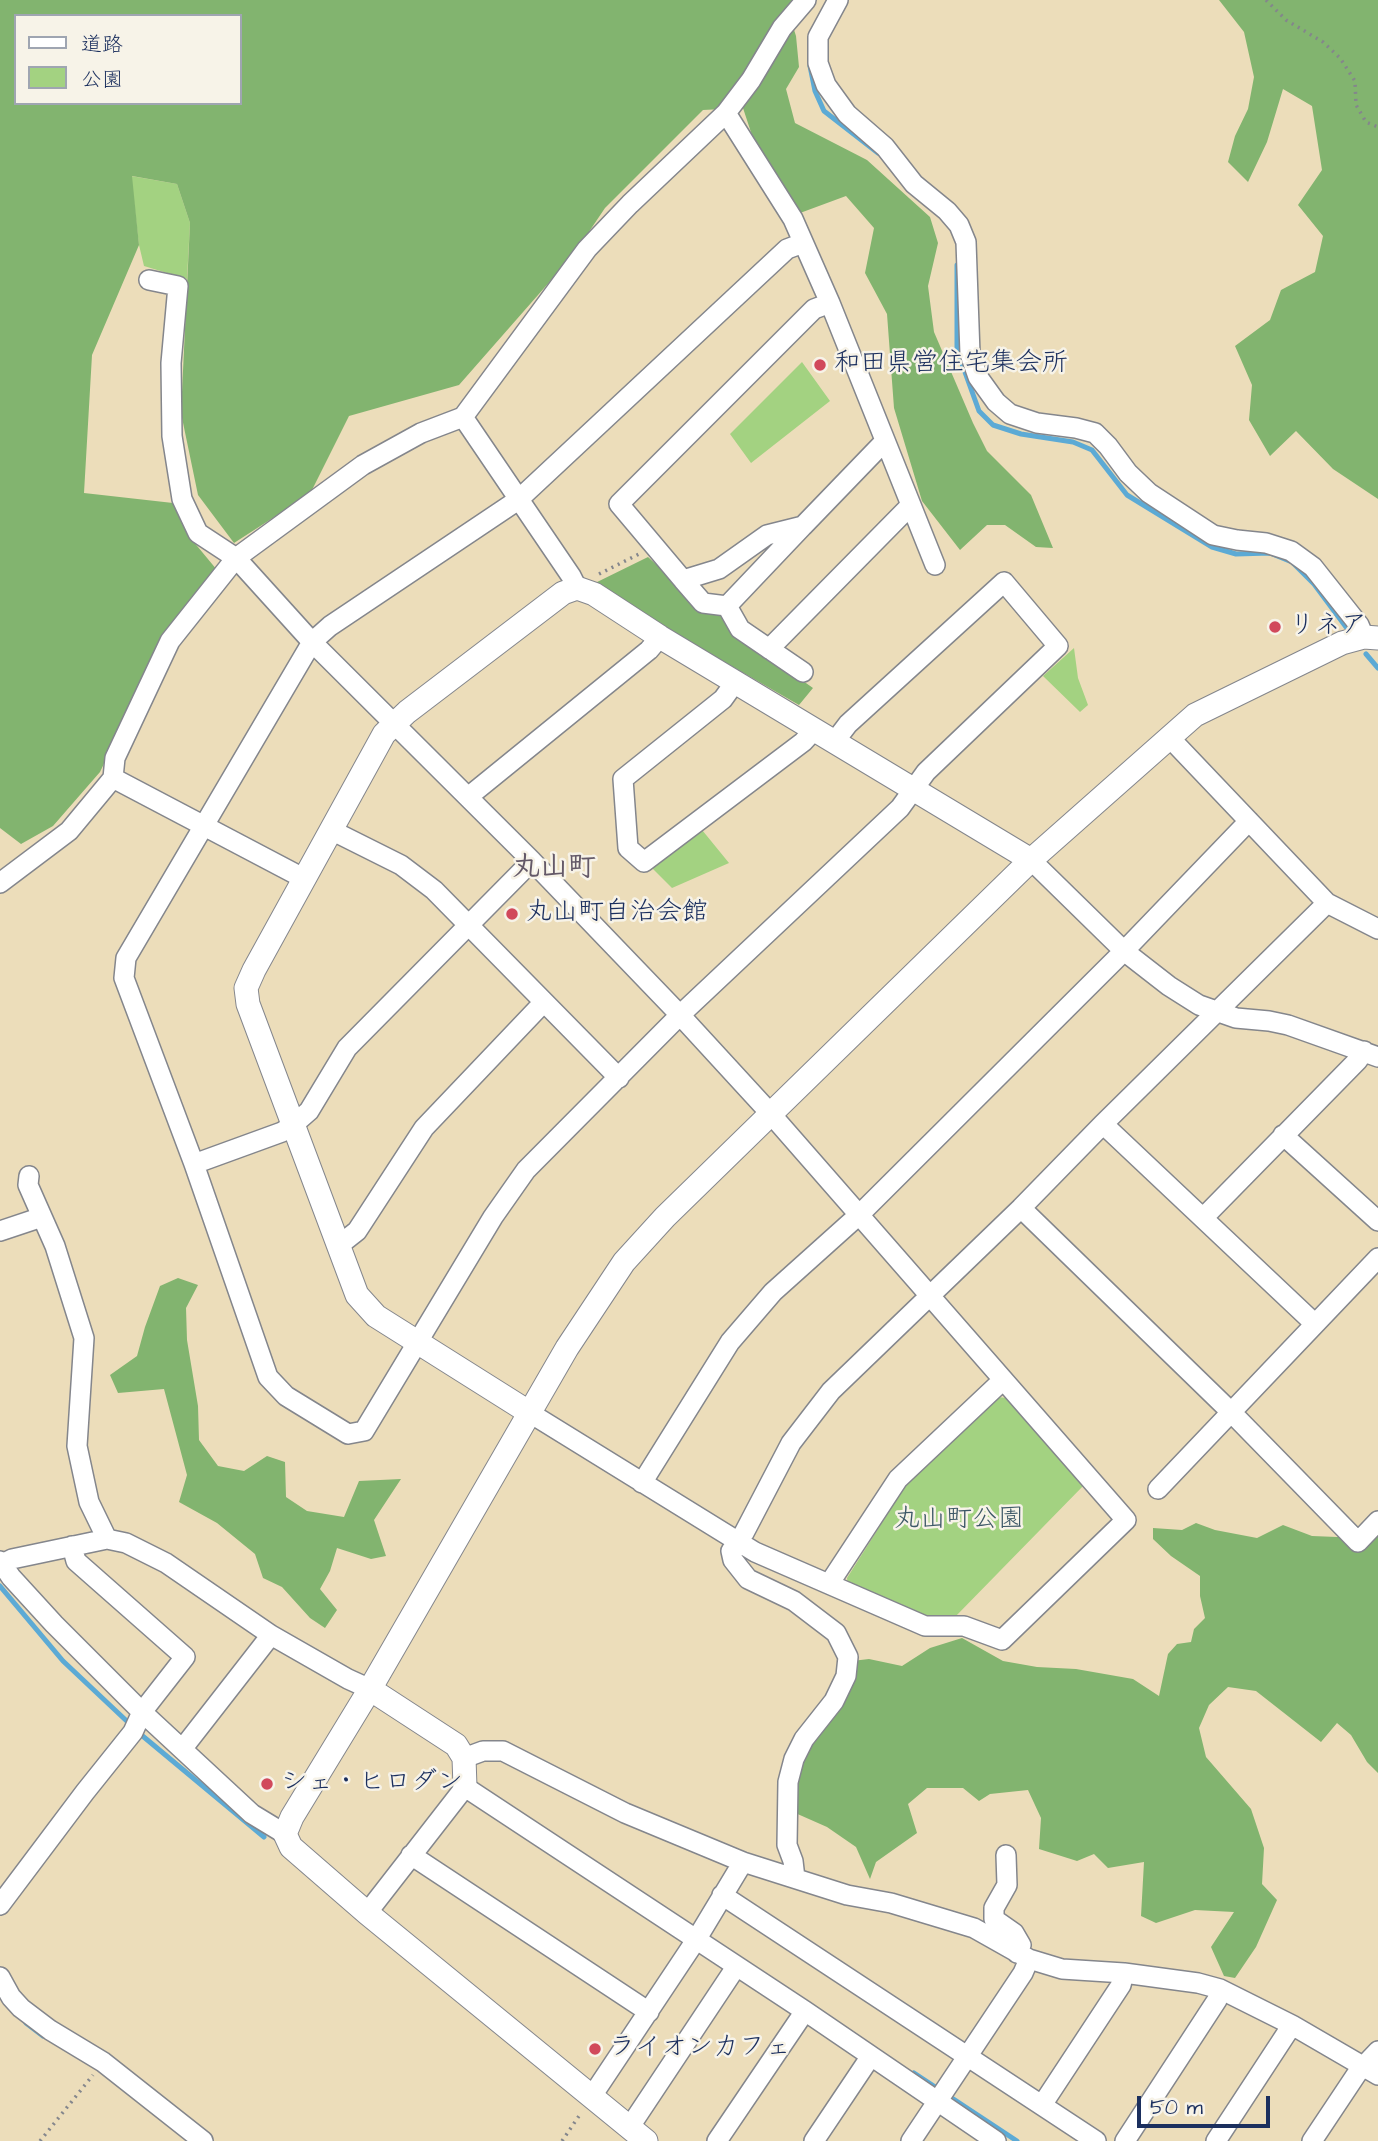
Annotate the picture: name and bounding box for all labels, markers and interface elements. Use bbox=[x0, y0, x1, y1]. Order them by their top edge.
legend bbox=[14, 14, 242, 105]
text: 道路 bbox=[81, 30, 123, 59]
text: 公園 bbox=[81, 65, 123, 94]
place label: 和田県営住宅集会所 bbox=[834, 349, 1068, 381]
marker: 和田県営住宅集会所 bbox=[812, 357, 828, 373]
place label: リネア bbox=[1289, 611, 1367, 643]
marker: リネア bbox=[1267, 619, 1283, 635]
district label: 丸山町 bbox=[512, 852, 596, 886]
place label: 丸山町自治会館 bbox=[526, 898, 708, 930]
marker: 丸山町自治会館 bbox=[504, 906, 520, 922]
park label: 丸山町公園 bbox=[894, 1505, 1024, 1537]
place label: シェ・ヒロダン bbox=[281, 1768, 463, 1800]
marker: シェ・ヒロダン bbox=[259, 1776, 275, 1792]
place label: ライオンカフェ bbox=[609, 2033, 791, 2065]
marker: ライオンカフェ bbox=[587, 2041, 603, 2057]
scale bar bbox=[1140, 2082, 1273, 2126]
text: 50 m bbox=[1150, 2093, 1203, 2122]

